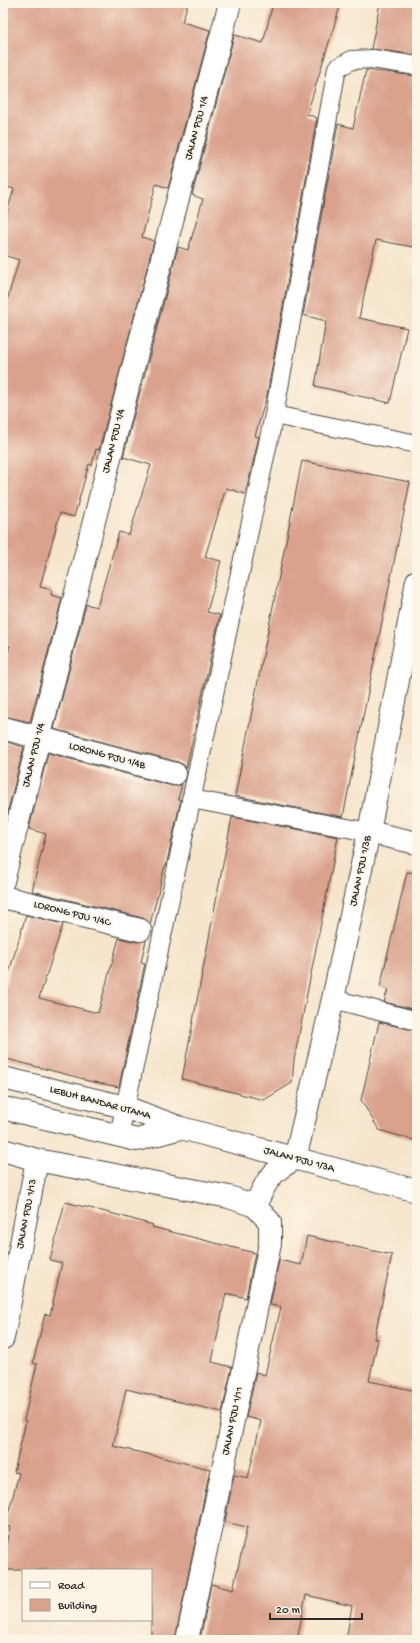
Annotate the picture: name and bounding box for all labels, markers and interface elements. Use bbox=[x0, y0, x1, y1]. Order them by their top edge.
street label: JALAN PJU 1/4 bbox=[183, 94, 212, 161]
street label: JALAN PJU 1/4 bbox=[100, 407, 128, 474]
street label: JALAN PJU 1/4 bbox=[20, 721, 48, 788]
street label: LORONG PJU 1/4B bbox=[68, 740, 147, 772]
street label: JALAN PJU 1/3B bbox=[348, 834, 374, 907]
street label: LORONG PJU 1/4C bbox=[32, 899, 113, 930]
street label: LEBUH BANDAR UTAMA bbox=[48, 1084, 152, 1122]
street label: JALAN PJU 1/3A bbox=[262, 1145, 336, 1175]
street label: JALAN PJU 1/13 bbox=[14, 1178, 40, 1250]
street label: JALAN PJU 1/11 bbox=[220, 1386, 246, 1456]
legend bbox=[22, 1569, 152, 1621]
text: Road bbox=[58, 1580, 85, 1594]
scale bar bbox=[270, 1595, 362, 1621]
text: Building bbox=[57, 1600, 97, 1614]
text: 20 m bbox=[276, 1604, 301, 1618]

